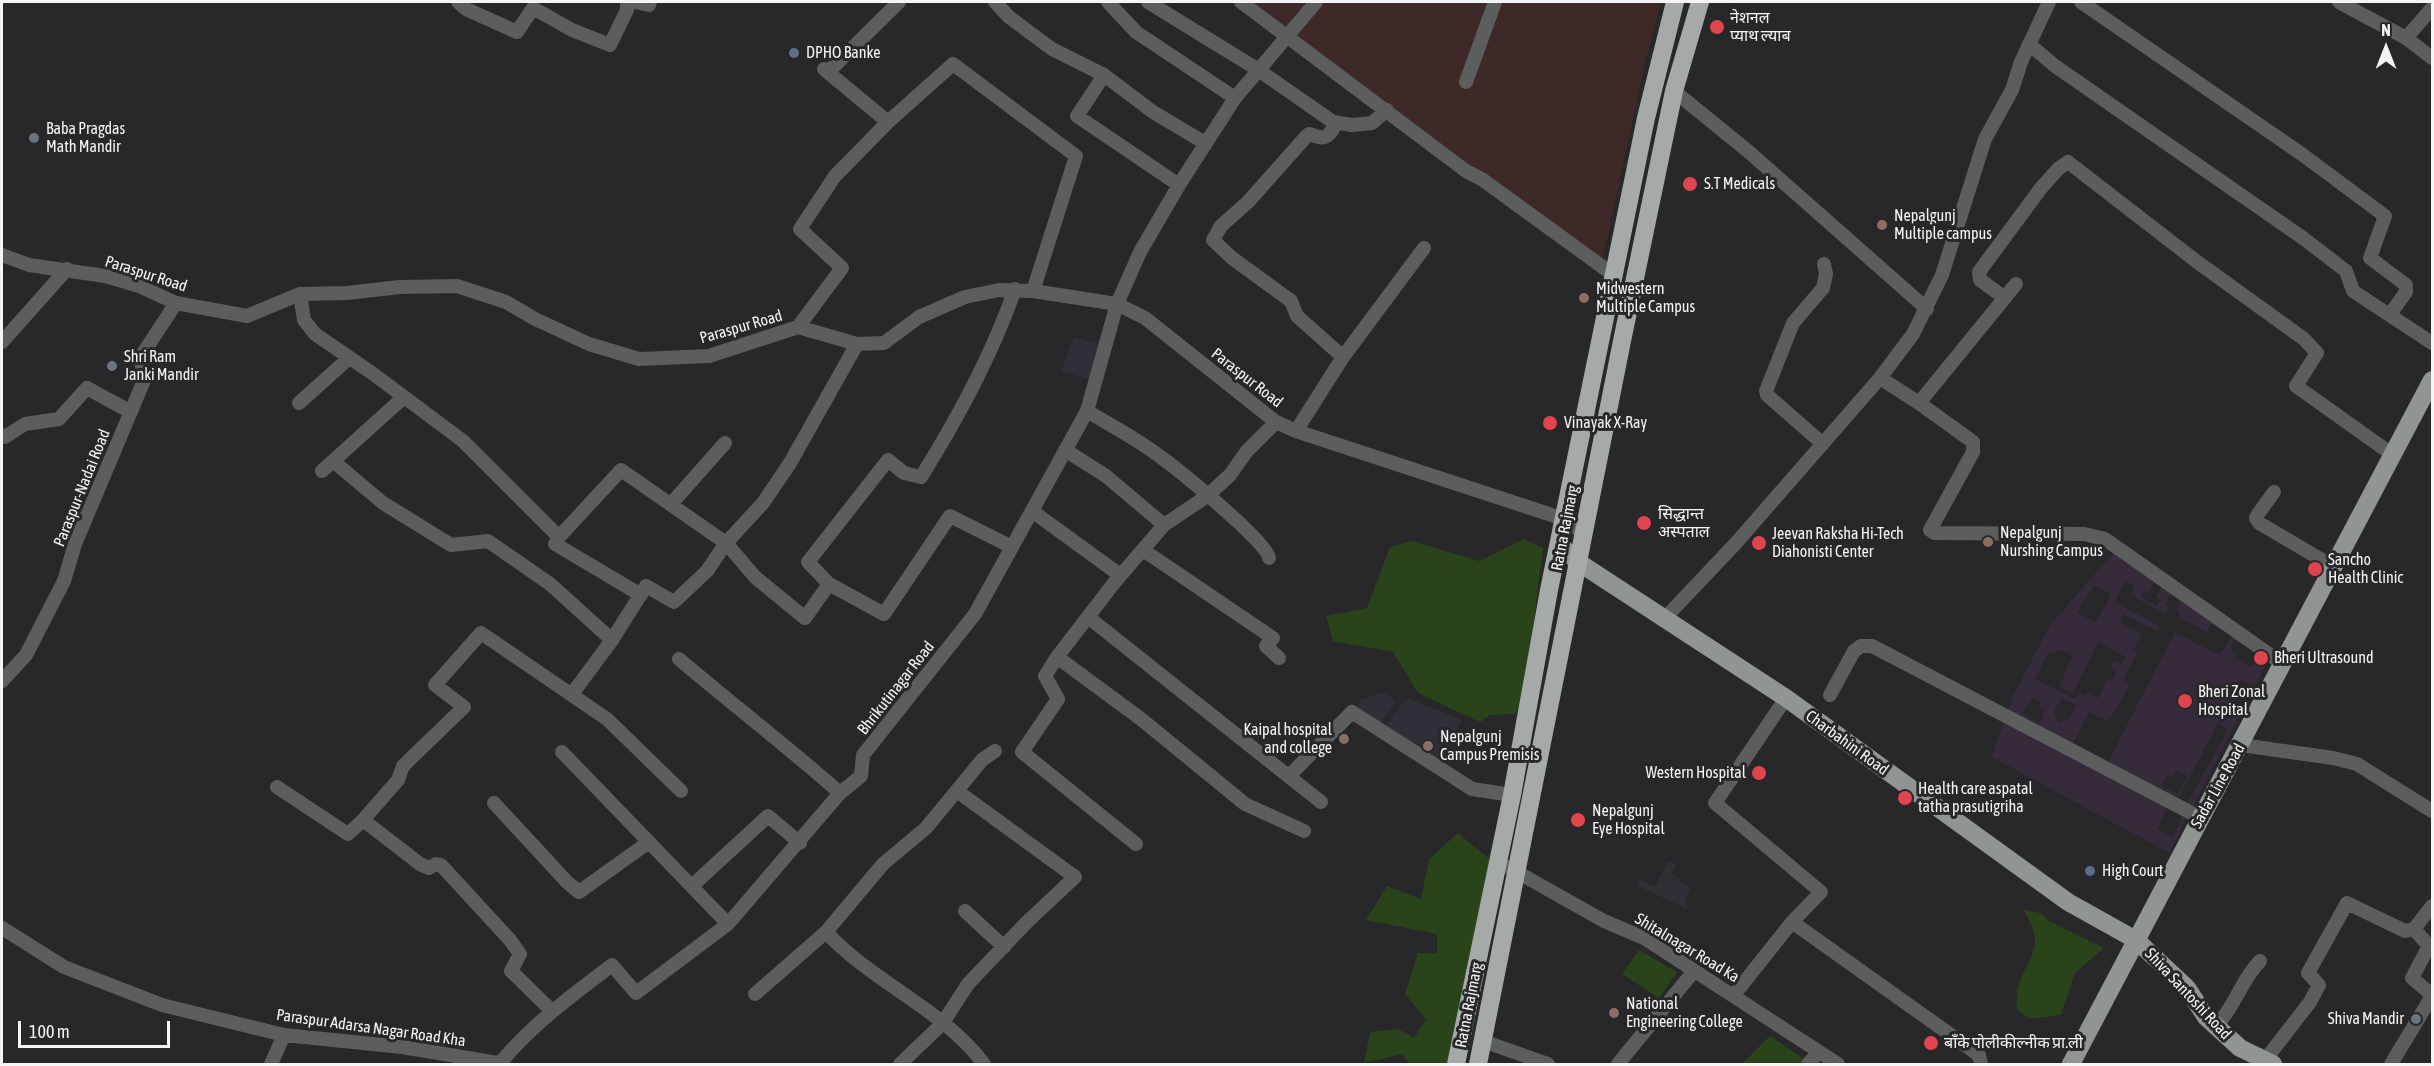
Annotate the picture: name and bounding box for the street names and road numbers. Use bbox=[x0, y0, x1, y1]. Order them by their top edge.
street label: Paraspur Road bbox=[103, 252, 189, 296]
street label: Paraspur Road bbox=[697, 306, 785, 348]
street label: Paraspur Road bbox=[1208, 344, 1286, 412]
street label: Paraspur-Nadai Road bbox=[50, 427, 114, 549]
street label: Ratna Rajmarg bbox=[1547, 484, 1583, 572]
street label: Bhrikutinagar Road bbox=[854, 637, 938, 739]
street label: Charbahini Road bbox=[1802, 707, 1892, 779]
street label: Sadar Line Road bbox=[2187, 740, 2249, 832]
street label: Shitalnagar Road Ka bbox=[1631, 909, 1743, 987]
street label: Shiva Santoshi Road bbox=[2141, 944, 2235, 1044]
street label: Ratna Rajmarg bbox=[1451, 961, 1487, 1049]
street label: Paraspur Adarsa Nagar Road Kha bbox=[275, 1005, 467, 1051]

